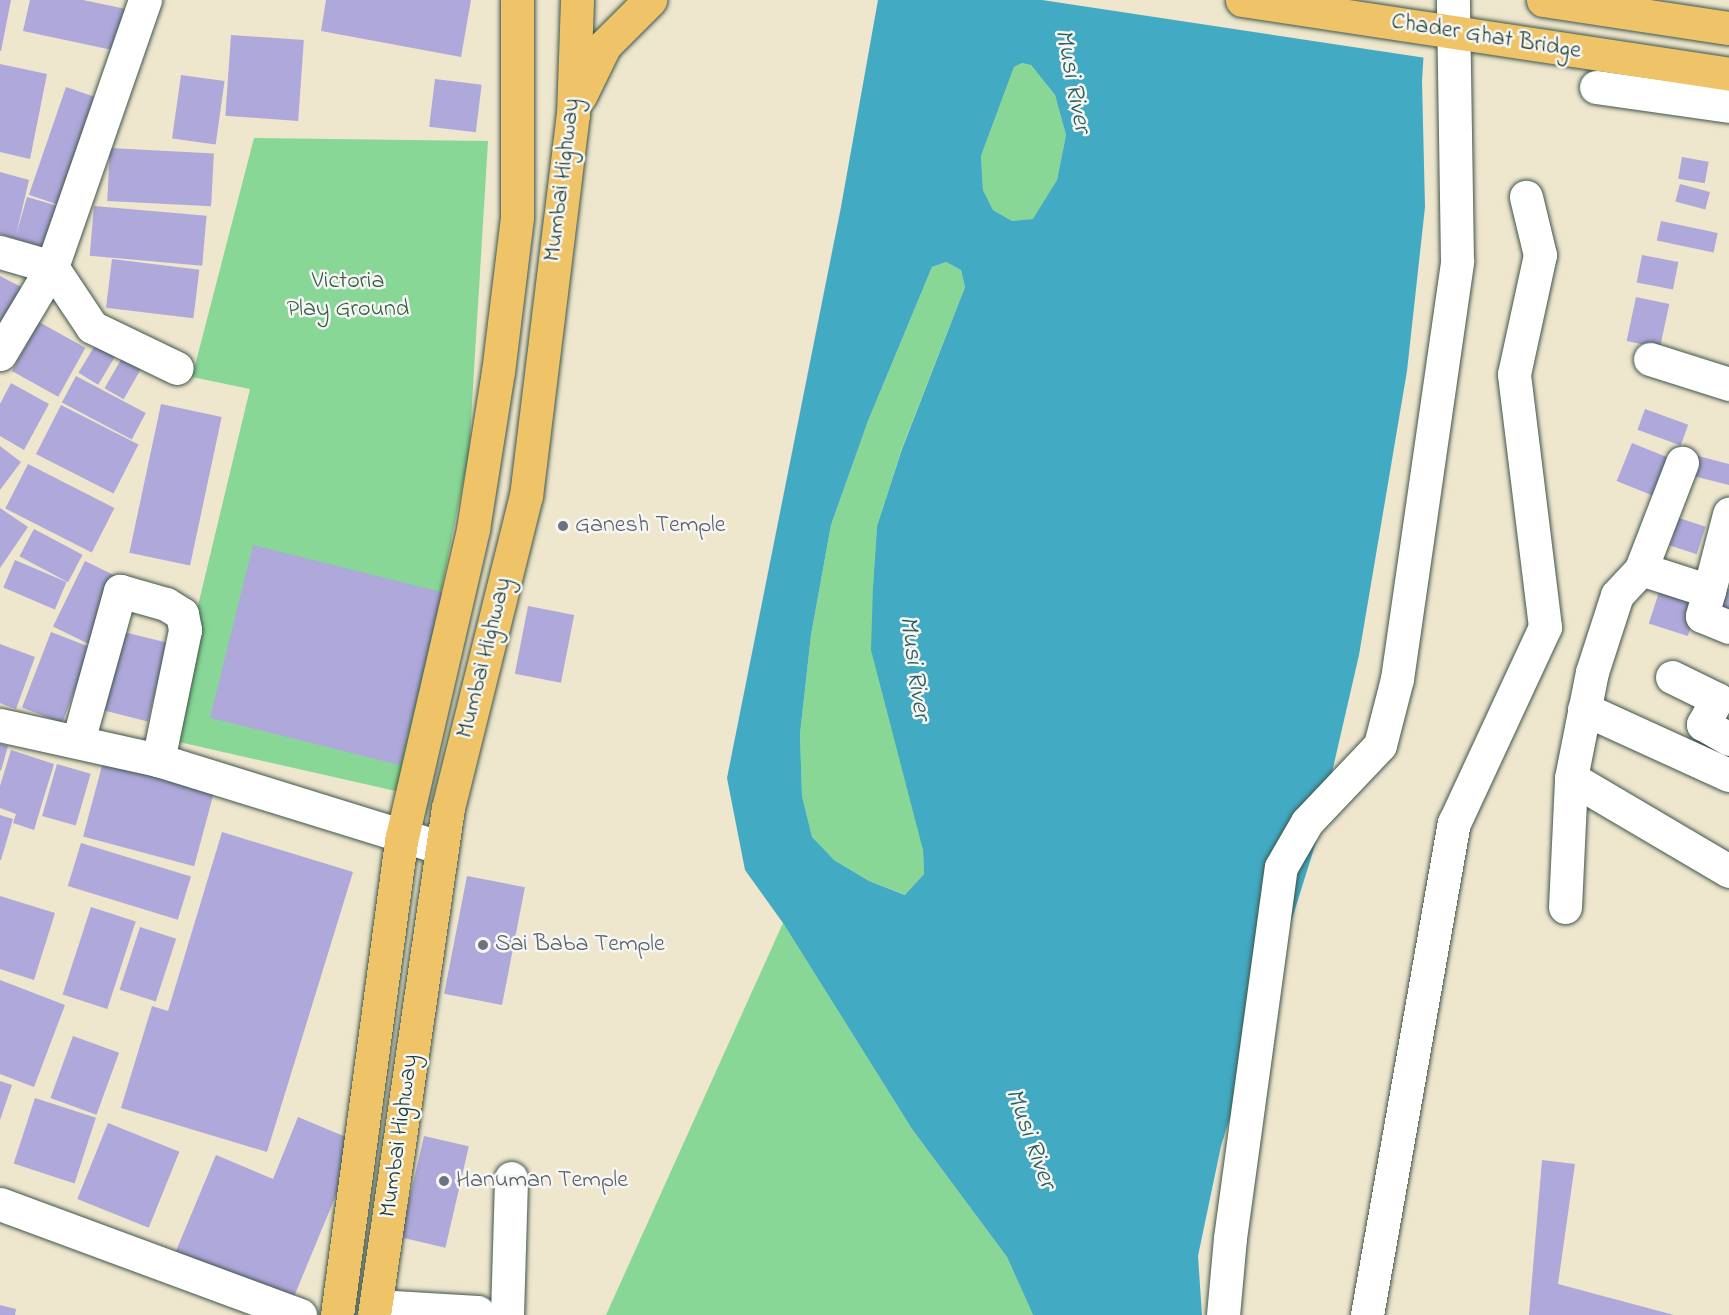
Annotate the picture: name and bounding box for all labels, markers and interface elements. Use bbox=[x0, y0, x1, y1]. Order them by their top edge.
street label: Chader Ghat Bridge bbox=[1389, 8, 1583, 66]
water label: Musi River bbox=[1046, 27, 1096, 135]
street label: Mumbai Highway bbox=[539, 97, 587, 263]
park label: Victoria Play Ground bbox=[287, 268, 409, 324]
place label: Ganesh Temple bbox=[575, 512, 725, 540]
marker: Ganesh Temple bbox=[556, 519, 570, 533]
street label: Mumbai Highway bbox=[451, 575, 519, 741]
water label: Musi River bbox=[890, 614, 936, 722]
place label: Sai Baba Temple bbox=[495, 931, 665, 959]
marker: Sai Baba Temple bbox=[476, 938, 490, 952]
street label: Mumbai Highway bbox=[374, 1053, 426, 1219]
water label: Musi River bbox=[996, 1085, 1062, 1193]
place label: Hanuman Temple bbox=[456, 1167, 628, 1195]
marker: Hanuman Temple bbox=[437, 1174, 451, 1188]

